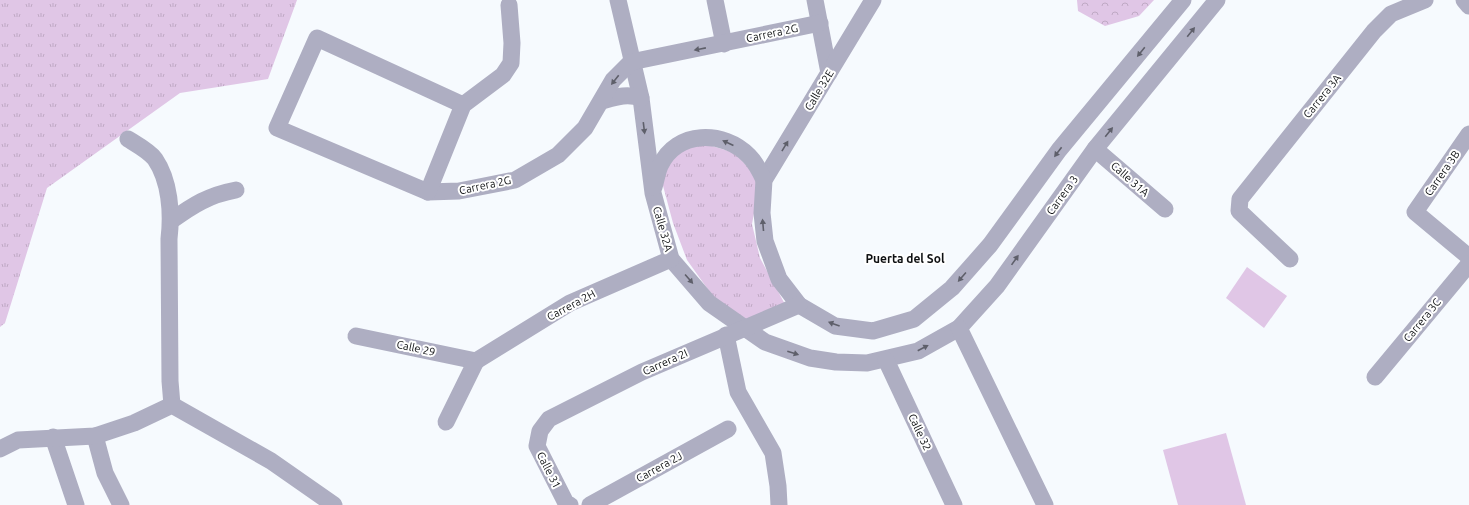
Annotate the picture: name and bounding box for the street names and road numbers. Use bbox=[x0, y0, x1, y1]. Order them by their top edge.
street label: Carrera 2G bbox=[745, 22, 799, 44]
street label: Calle 32E bbox=[802, 67, 836, 113]
street label: Carrera 3A bbox=[1301, 71, 1344, 120]
street label: Carrera 3B bbox=[1422, 148, 1462, 198]
street label: Calle 31A bbox=[1109, 159, 1152, 199]
street label: Carrera 3 bbox=[1044, 173, 1080, 217]
street label: Carrera 2G bbox=[458, 174, 512, 196]
street label: Calle 32A bbox=[651, 205, 675, 254]
street label: Carrera 2H bbox=[545, 287, 597, 323]
street label: Carrera 3C bbox=[1401, 296, 1443, 344]
street label: Calle 29 bbox=[396, 338, 436, 358]
street label: Carrera 2I bbox=[641, 347, 689, 377]
street label: Calle 32 bbox=[906, 412, 934, 452]
street label: Carrera 2J bbox=[634, 449, 684, 485]
street label: Calle 31 bbox=[535, 450, 563, 490]

